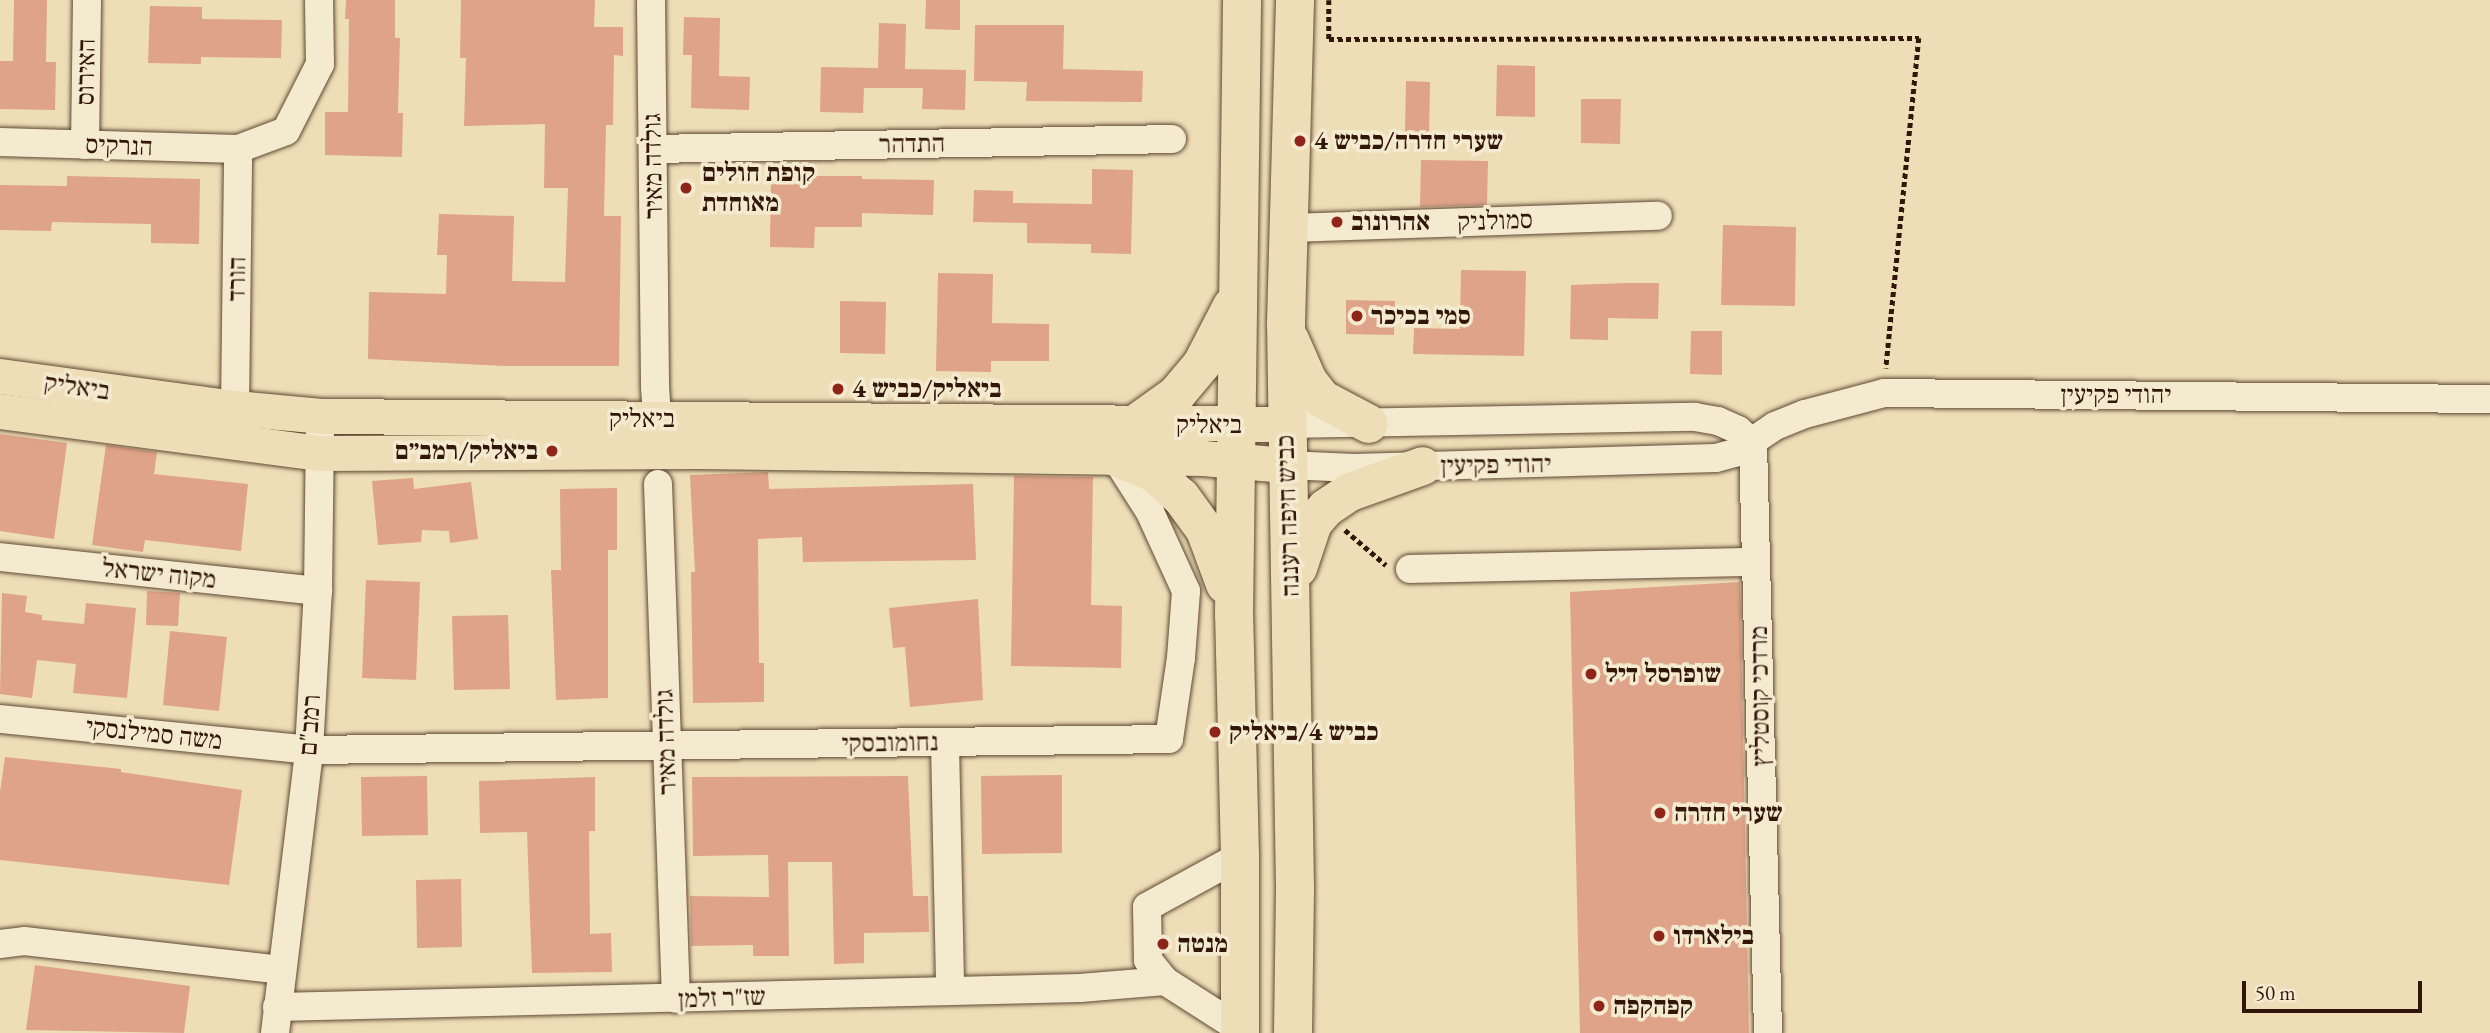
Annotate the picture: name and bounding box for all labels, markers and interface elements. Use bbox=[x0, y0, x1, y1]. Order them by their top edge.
street label: האירוס bbox=[70, 38, 102, 106]
street label: גולדה מאיר bbox=[636, 113, 670, 219]
place label: שערי חדרה/כביש 4 bbox=[1314, 125, 1503, 157]
street label: התדהר bbox=[879, 128, 945, 160]
street label: הנרקיס bbox=[85, 129, 153, 163]
marker: שערי חדרה/כביש 4 bbox=[1292, 133, 1308, 149]
place label: קופת חולים מאוחדת bbox=[702, 157, 815, 218]
marker: קופת חולים מאוחדת bbox=[676, 178, 696, 198]
street label: סמולניק bbox=[1457, 204, 1533, 238]
place label: אהרונוב bbox=[1351, 206, 1430, 238]
marker: אהרונוב bbox=[1329, 214, 1345, 230]
street label: הורד bbox=[221, 256, 253, 302]
place label: סמי בכיכר bbox=[1371, 300, 1471, 332]
marker: סמי בכיכר bbox=[1349, 308, 1365, 324]
street label: ביאליק bbox=[42, 367, 112, 407]
place label: ביאליק/כביש 4 bbox=[852, 373, 1002, 405]
street label: יהודי פקיעין bbox=[2061, 379, 2171, 411]
marker: ביאליק/כביש 4 bbox=[830, 381, 846, 397]
street label: ביאליק bbox=[609, 403, 675, 435]
street label: ביאליק bbox=[1176, 409, 1242, 441]
street label: כביש חיפה רעננה bbox=[1270, 434, 1306, 598]
place label: ביאליק/רמב״ם bbox=[395, 435, 538, 467]
marker: ביאליק/רמב״ם bbox=[544, 443, 560, 459]
street label: יהודי פקיעין bbox=[1440, 448, 1552, 482]
street label: מקוה ישראל bbox=[100, 552, 218, 596]
street label: מרדכי קוסטליץ bbox=[1743, 625, 1777, 767]
place label: שופרסל דיל bbox=[1605, 658, 1721, 690]
marker: שופרסל דיל bbox=[1583, 666, 1599, 682]
street label: גולדה מאיר bbox=[649, 688, 683, 796]
street label: רמב"ם bbox=[292, 693, 328, 757]
street label: משה סמילנסקי bbox=[84, 711, 224, 757]
place label: כביש 4/ביאליק bbox=[1229, 716, 1379, 748]
marker: כביש 4/ביאליק bbox=[1207, 724, 1223, 740]
street label: נחומובסקי bbox=[841, 727, 939, 759]
place label: שערי חדרה bbox=[1674, 797, 1783, 829]
marker: שערי חדרה bbox=[1652, 805, 1668, 821]
place label: בילארדו bbox=[1673, 920, 1754, 952]
place label: מנטה bbox=[1177, 928, 1228, 960]
marker: בילארדו bbox=[1651, 928, 1667, 944]
marker: מנטה bbox=[1155, 936, 1171, 952]
scale bar bbox=[2245, 967, 2425, 1011]
text: 50 m bbox=[2255, 979, 2296, 1006]
street label: שז"ר זלמן bbox=[678, 981, 766, 1015]
place label: קפהקפה bbox=[1613, 990, 1693, 1022]
marker: קפהקפה bbox=[1591, 998, 1607, 1014]

